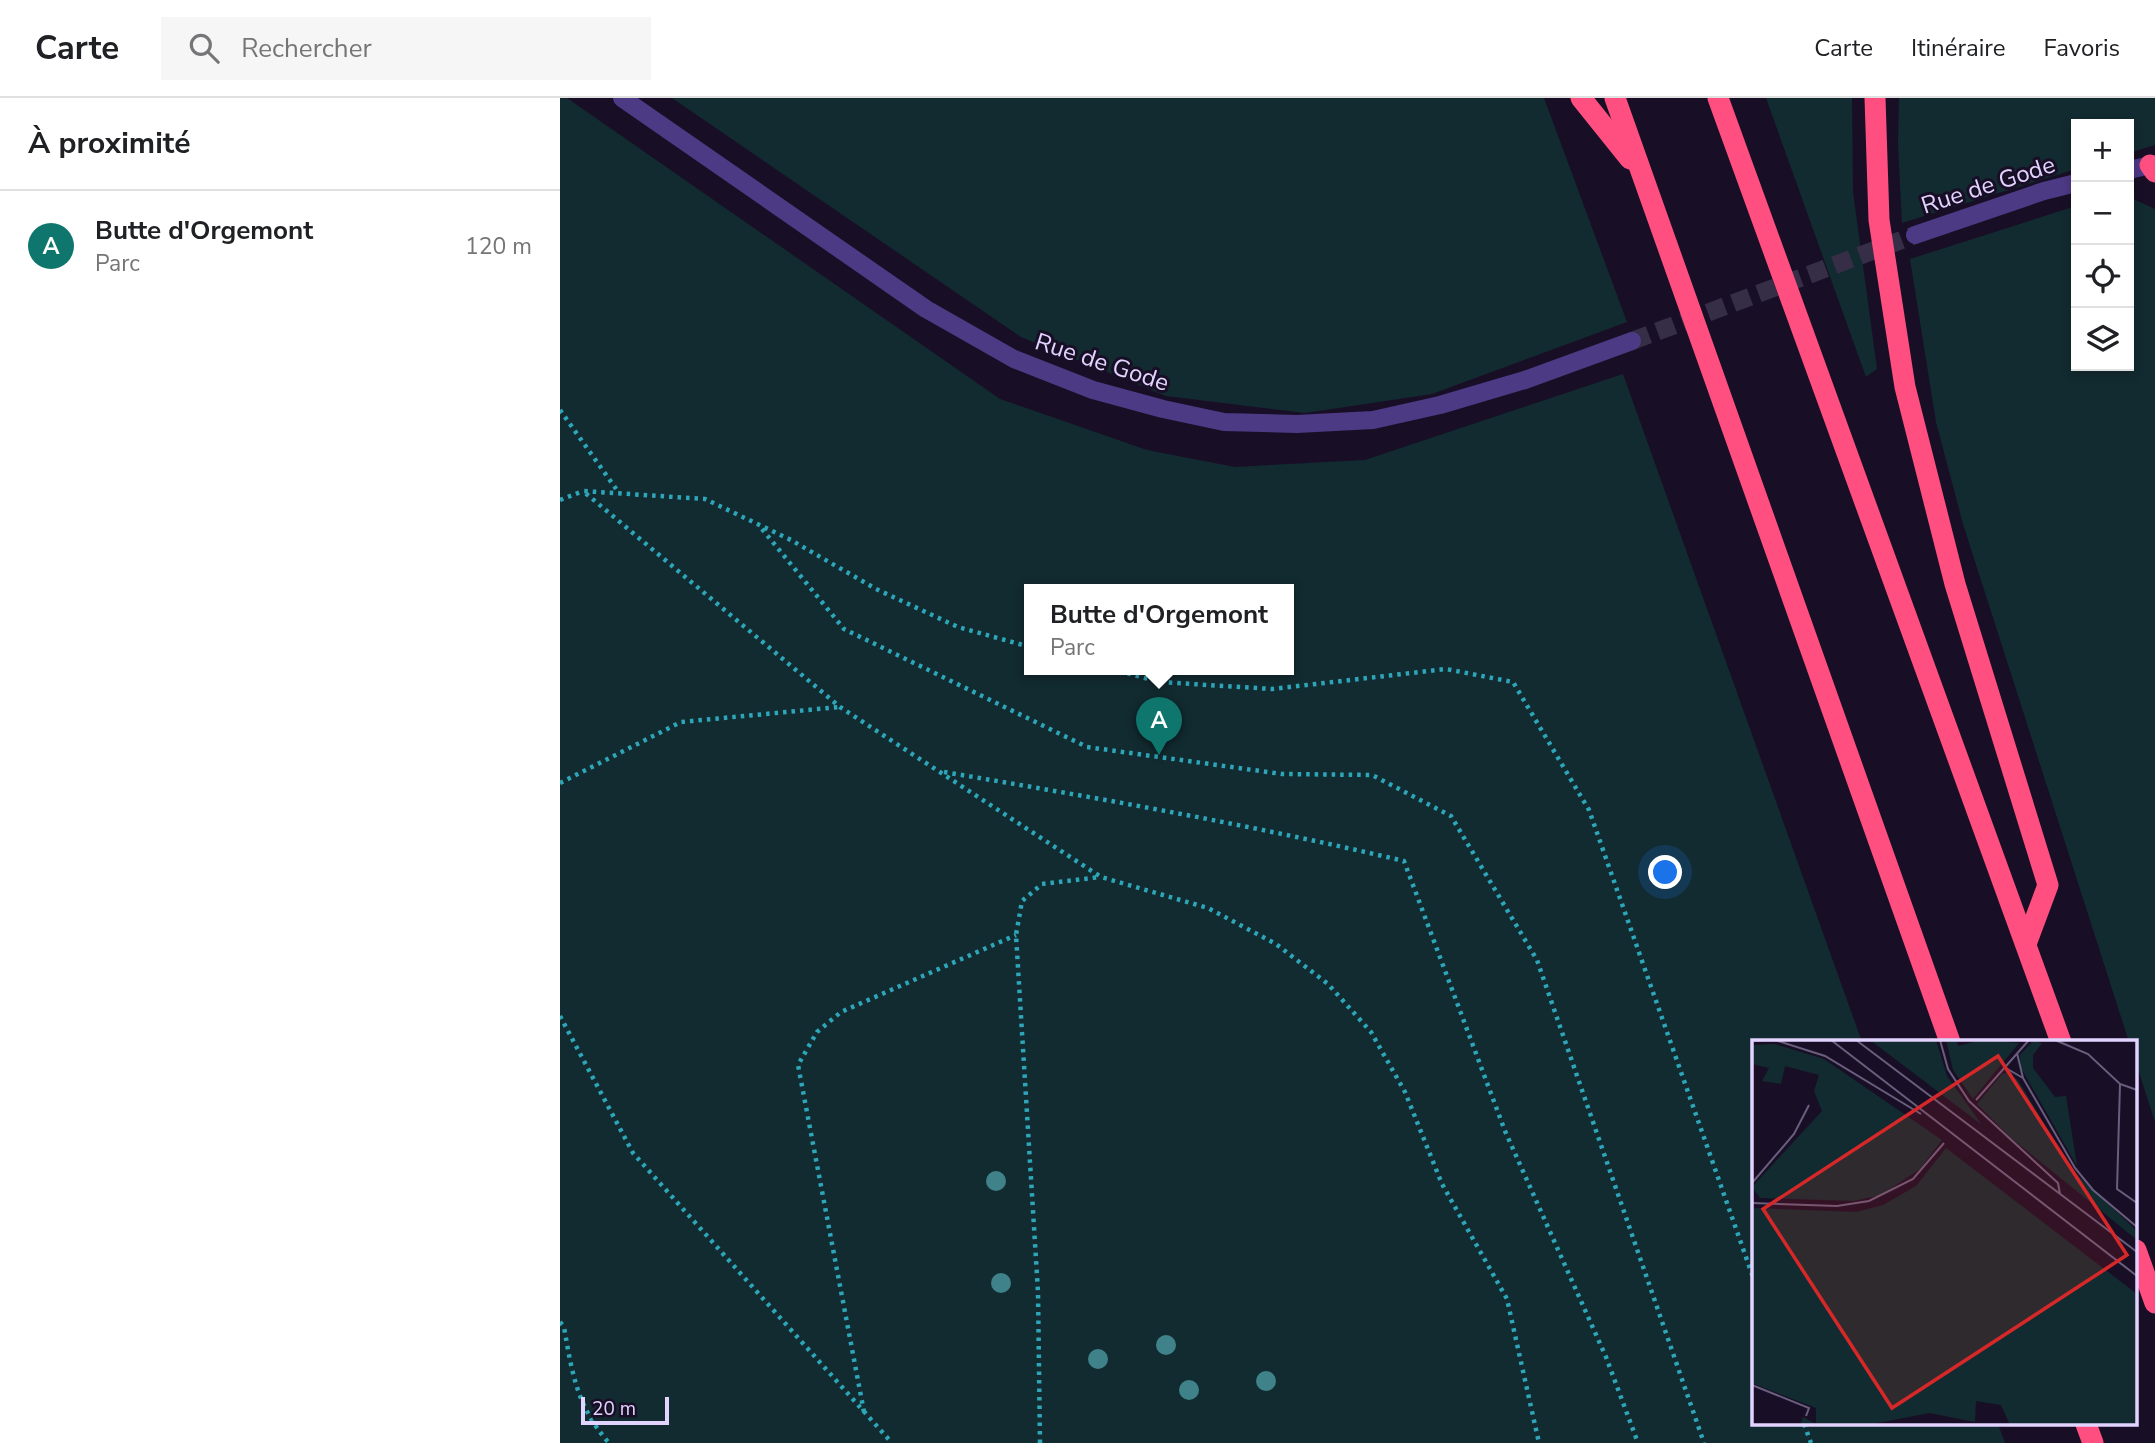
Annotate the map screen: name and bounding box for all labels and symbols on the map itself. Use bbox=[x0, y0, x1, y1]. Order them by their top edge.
street label: Rue de Gode bbox=[1917, 148, 2059, 222]
street label: Rue de Gode bbox=[1031, 325, 1173, 399]
pin: A bbox=[1136, 697, 1182, 755]
your location bbox=[1648, 855, 1682, 889]
inset map bbox=[1752, 1040, 2137, 1426]
scale bar bbox=[581, 1394, 668, 1426]

